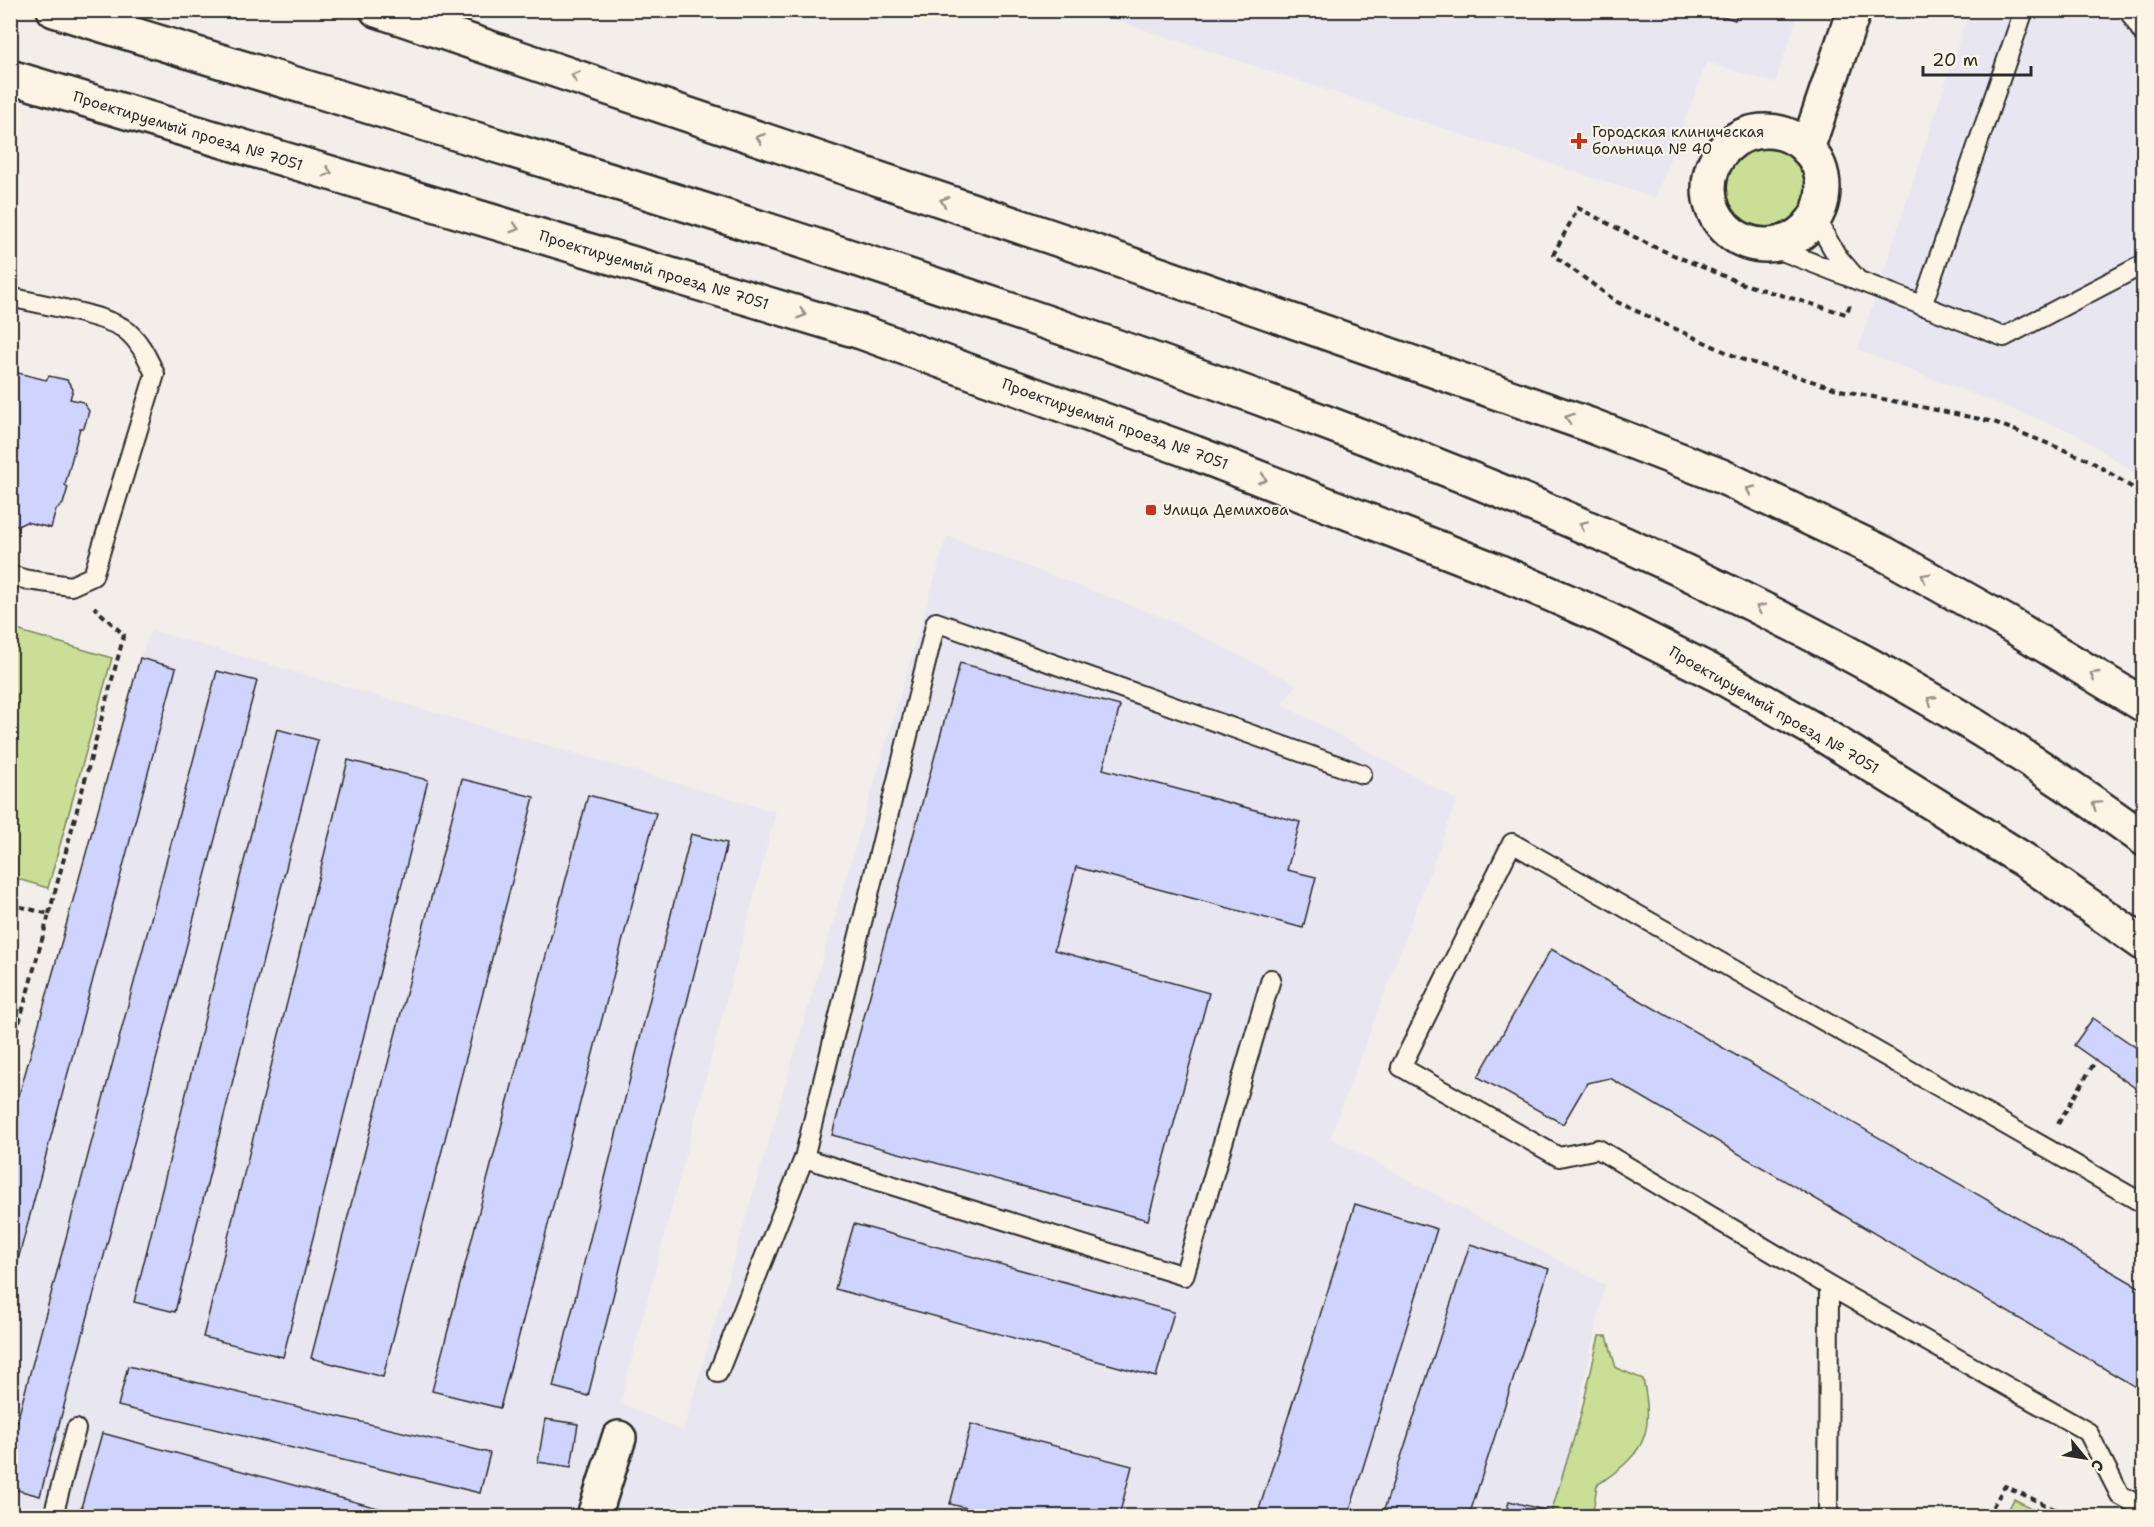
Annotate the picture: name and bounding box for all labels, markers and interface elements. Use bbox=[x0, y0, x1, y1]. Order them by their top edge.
scale bar bbox=[1923, 39, 2031, 77]
text: 20 m bbox=[1932, 48, 1978, 72]
one-way arrow bbox=[570, 70, 581, 83]
street label: Проектируемый проезд № 7051 bbox=[71, 87, 305, 175]
place label: Городская клиническая больница № 40 bbox=[1592, 122, 1764, 159]
one-way arrow bbox=[755, 132, 766, 145]
marker: Городская клиническая больница № 40 bbox=[1570, 132, 1588, 150]
one-way arrow bbox=[322, 165, 333, 177]
one-way arrow bbox=[939, 195, 950, 208]
one-way arrow bbox=[509, 221, 520, 233]
street label: Проектируемый проезд № 7051 bbox=[537, 226, 771, 314]
one-way arrow bbox=[796, 307, 807, 319]
street label: Проектируемый проезд № 7051 bbox=[999, 374, 1231, 474]
one-way arrow bbox=[1564, 413, 1575, 426]
one-way arrow bbox=[1257, 471, 1268, 484]
one-way arrow bbox=[1746, 486, 1757, 498]
place label: Улица Демихова bbox=[1163, 500, 1289, 520]
marker: Улица Демихова bbox=[1144, 503, 1158, 517]
one-way arrow bbox=[1579, 520, 1590, 532]
one-way arrow bbox=[1921, 573, 1931, 584]
one-way arrow bbox=[1755, 604, 1766, 616]
street label: Проектируемый проезд № 7051 bbox=[1666, 642, 1882, 778]
one-way arrow bbox=[2090, 670, 2100, 682]
one-way arrow bbox=[1927, 696, 1938, 707]
one-way arrow bbox=[2091, 801, 2102, 812]
north arrow bbox=[2055, 1428, 2115, 1488]
text: С bbox=[2086, 1456, 2109, 1475]

